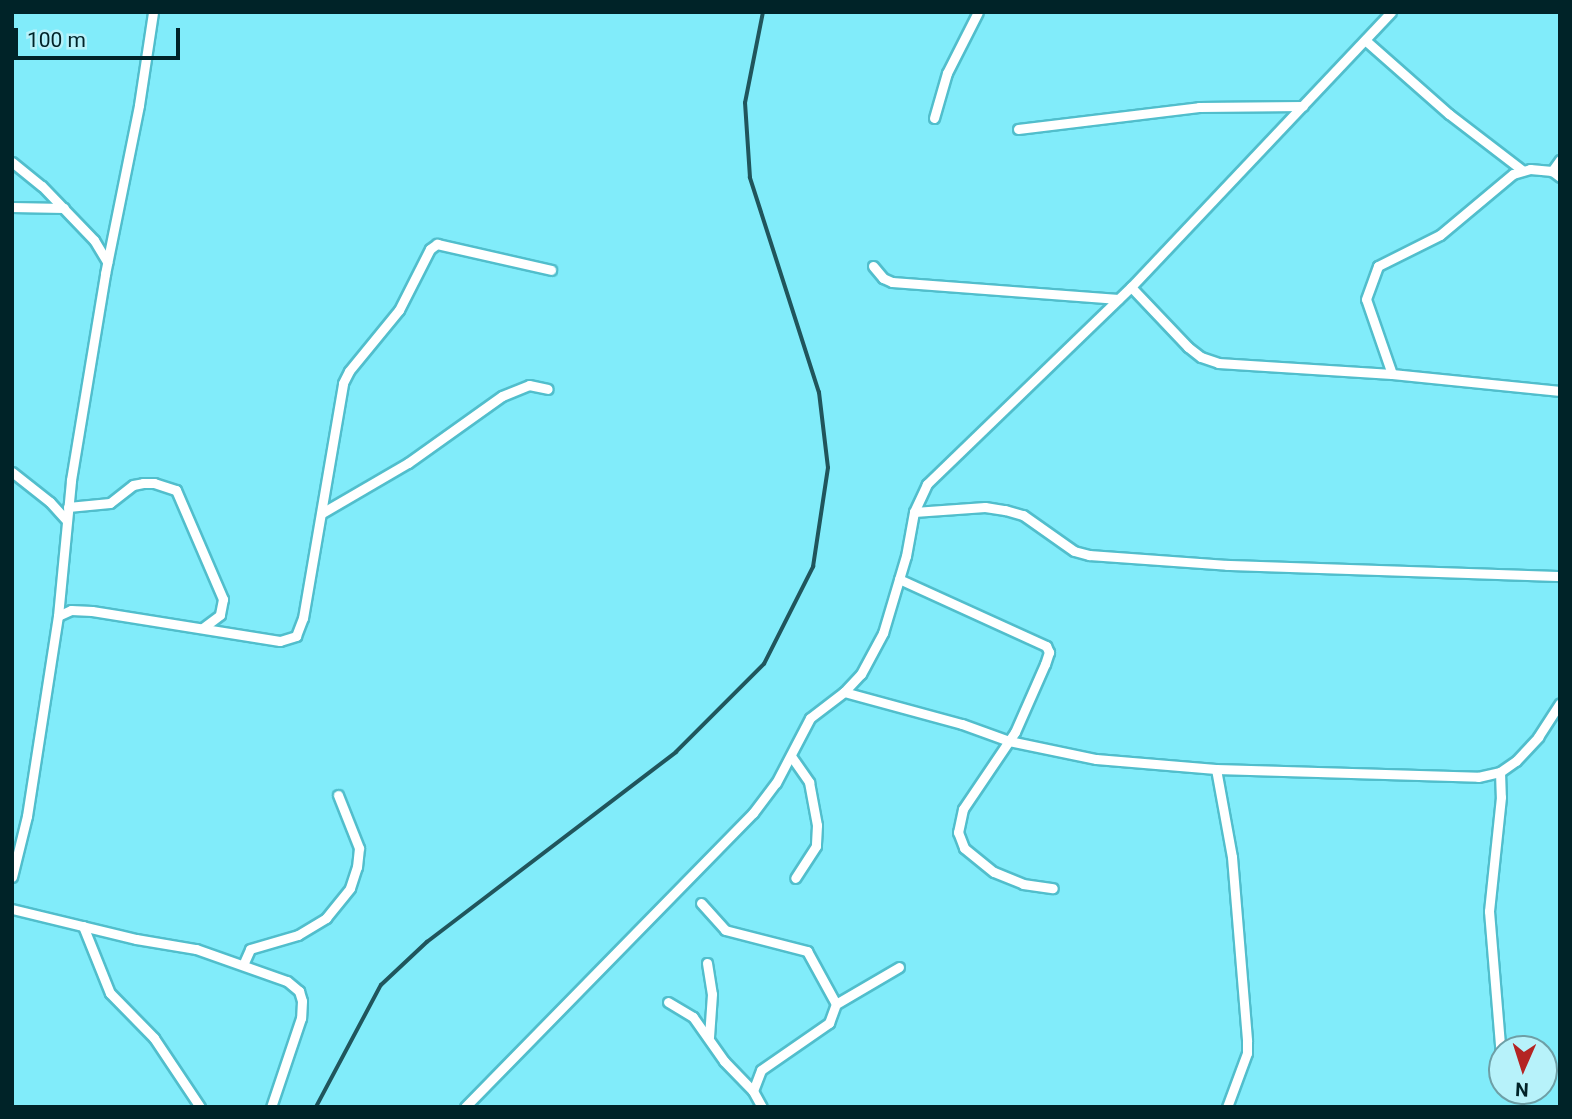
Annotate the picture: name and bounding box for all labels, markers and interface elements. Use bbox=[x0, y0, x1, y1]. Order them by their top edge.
scale bar bbox=[18, 14, 184, 58]
text: 100 m bbox=[27, 28, 86, 52]
north arrow bbox=[1488, 1035, 1558, 1105]
text: N bbox=[1515, 1078, 1529, 1101]

